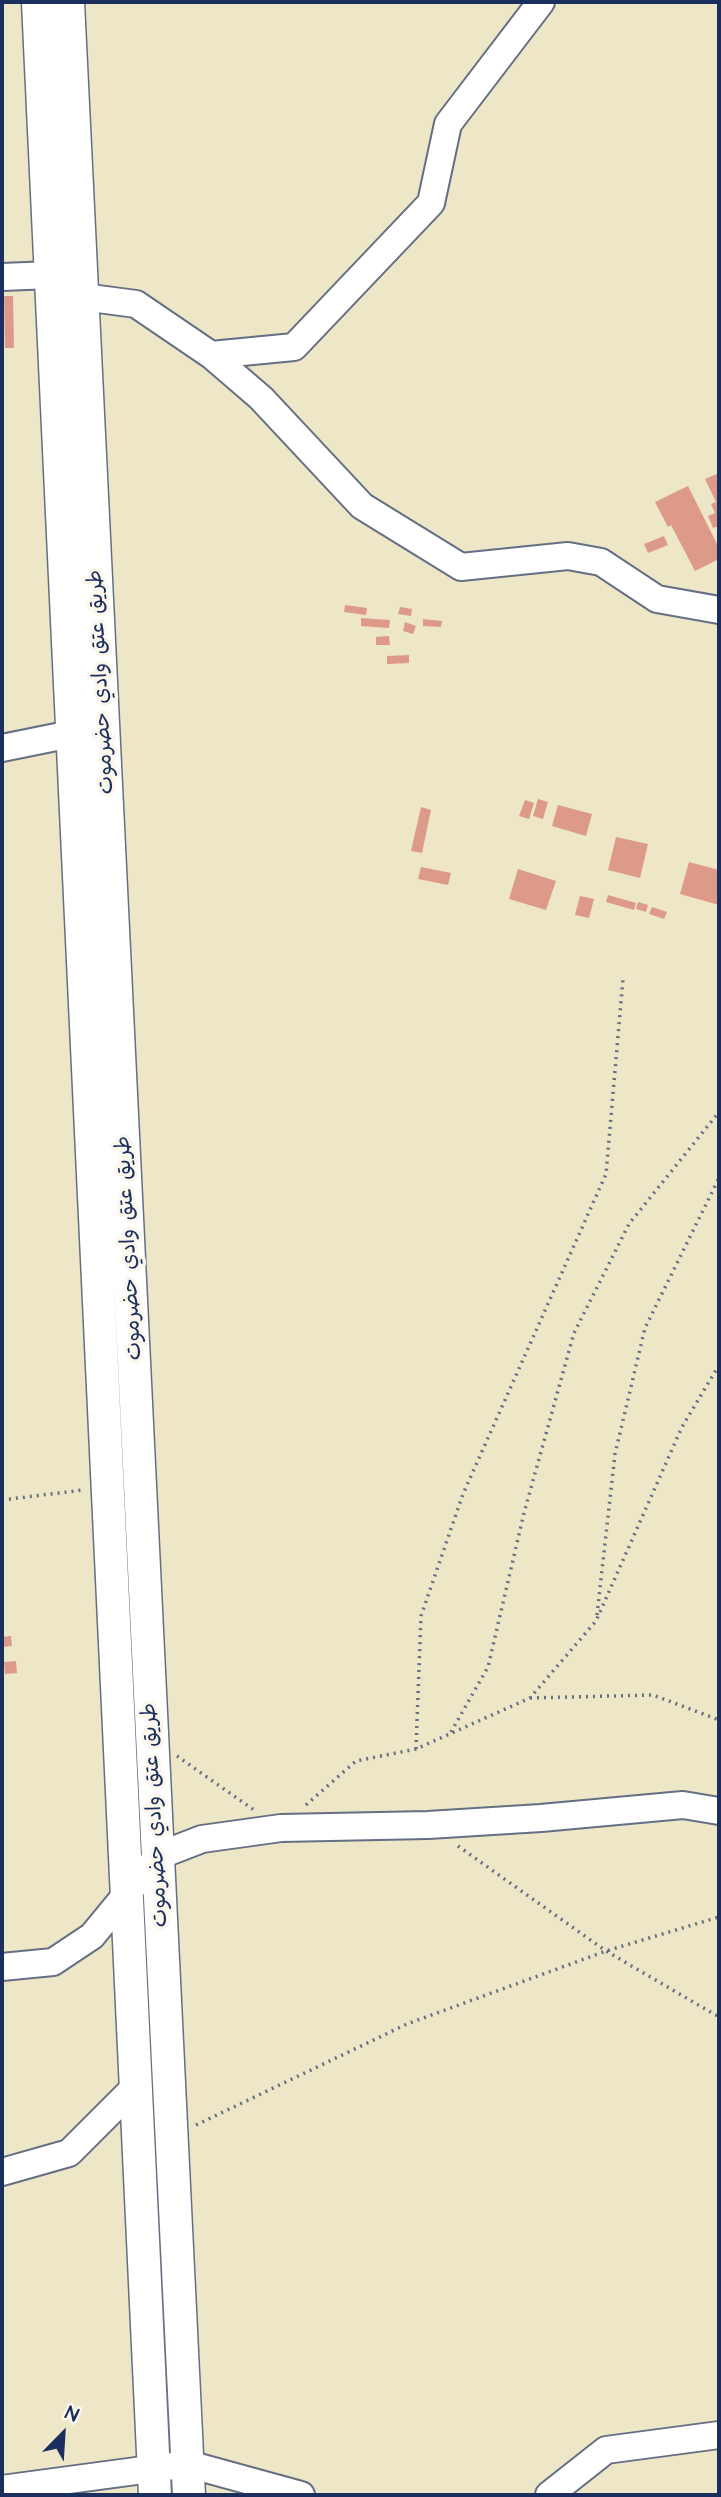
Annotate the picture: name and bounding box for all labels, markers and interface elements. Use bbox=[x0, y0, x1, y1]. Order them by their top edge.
street label: طريق عتق وادي حضرموت bbox=[84, 569, 120, 795]
street label: طريق عتق وادي حضرموت bbox=[112, 1135, 148, 1361]
street label: طريق عتق وادي حضرموت bbox=[138, 1702, 174, 1928]
north arrow bbox=[28, 2399, 98, 2469]
text: N bbox=[61, 2400, 83, 2429]

